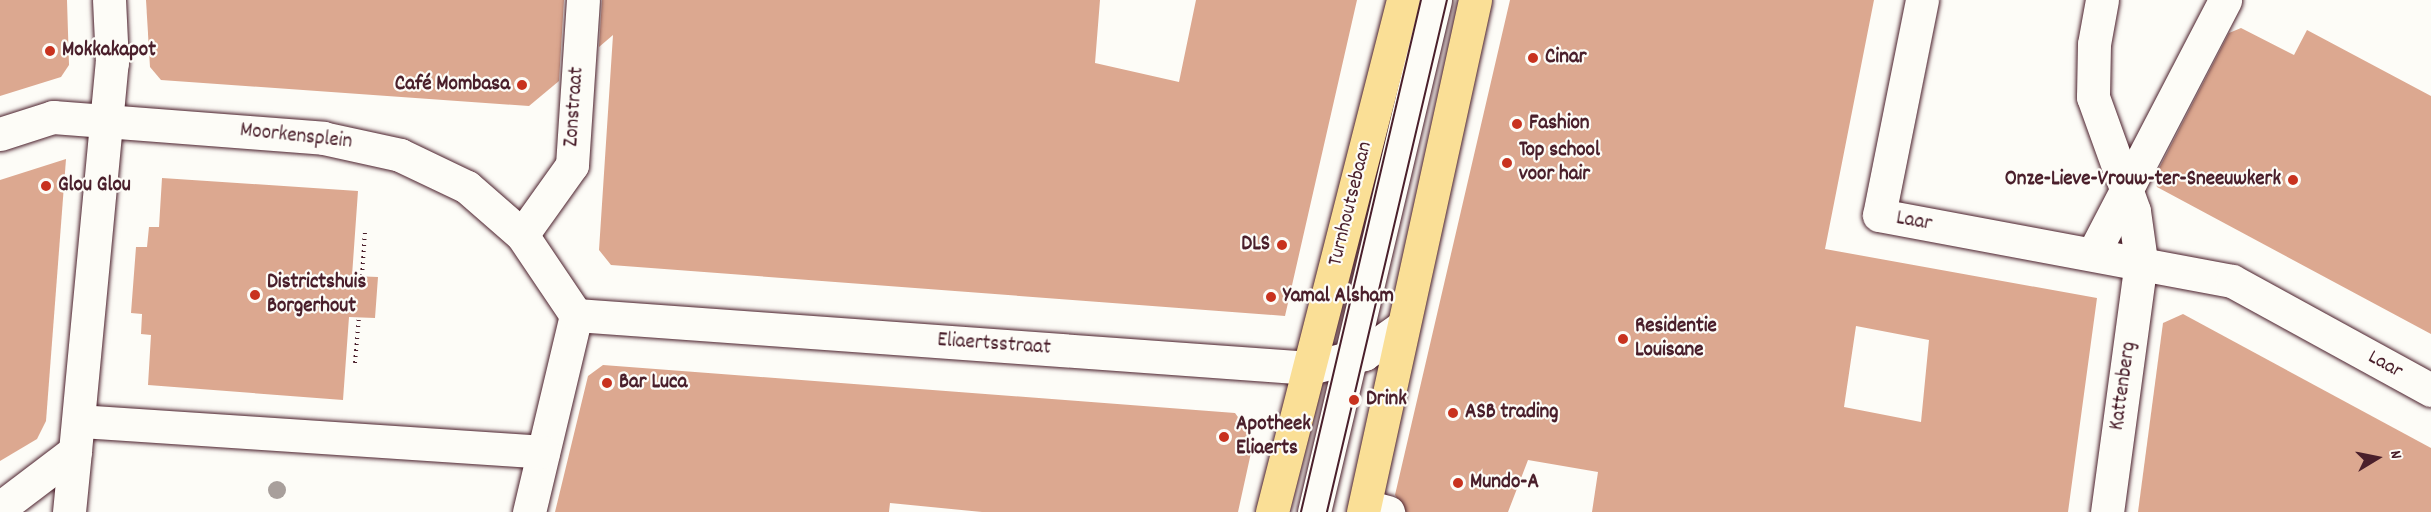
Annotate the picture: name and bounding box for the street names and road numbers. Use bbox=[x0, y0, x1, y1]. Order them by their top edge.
street label: Zonstraat bbox=[560, 66, 590, 148]
street label: Moorkensplein bbox=[239, 119, 353, 155]
street label: Turnhoutsebaan bbox=[1323, 139, 1379, 269]
street label: Laar bbox=[1894, 206, 1934, 238]
street label: Eliaertsstraat bbox=[936, 328, 1052, 362]
street label: Kattenberg bbox=[2105, 340, 2143, 432]
street label: Laar bbox=[2363, 345, 2407, 385]

